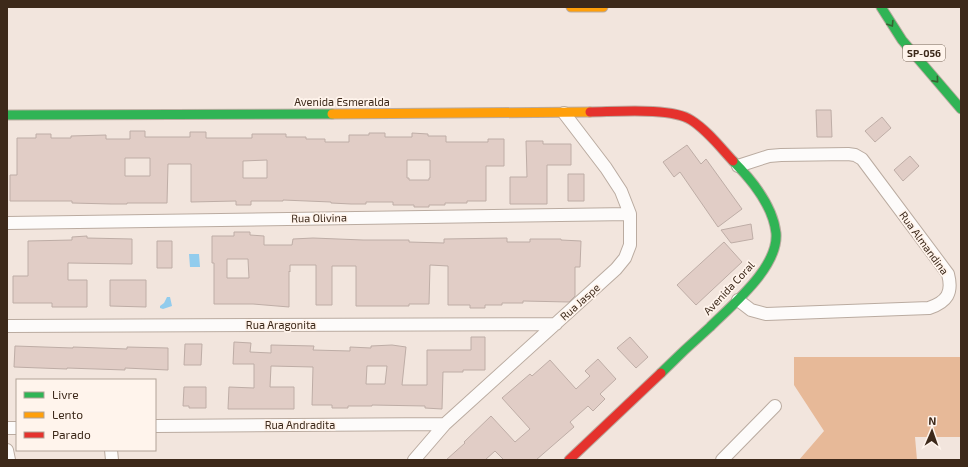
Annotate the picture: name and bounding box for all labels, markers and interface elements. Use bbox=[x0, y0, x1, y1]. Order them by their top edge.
one-way arrow bbox=[886, 19, 893, 26]
road number: SP-056 bbox=[903, 45, 945, 61]
one-way arrow bbox=[932, 75, 939, 83]
street label: Avenida Esmeralda bbox=[294, 95, 390, 108]
street label: Rua Almandina bbox=[897, 209, 952, 277]
street label: Rua Olivina bbox=[291, 211, 347, 224]
street label: Avenida Coral bbox=[701, 258, 757, 317]
street label: Rua Jaspe bbox=[557, 280, 602, 323]
street label: Rua Aragonita bbox=[246, 318, 316, 331]
legend bbox=[16, 379, 156, 451]
text: Livre bbox=[52, 387, 79, 401]
text: Lento bbox=[52, 407, 83, 421]
north arrow bbox=[912, 411, 952, 451]
text: N bbox=[928, 414, 937, 427]
street label: Rua Andradita bbox=[265, 418, 335, 431]
text: Parado bbox=[52, 427, 91, 441]

